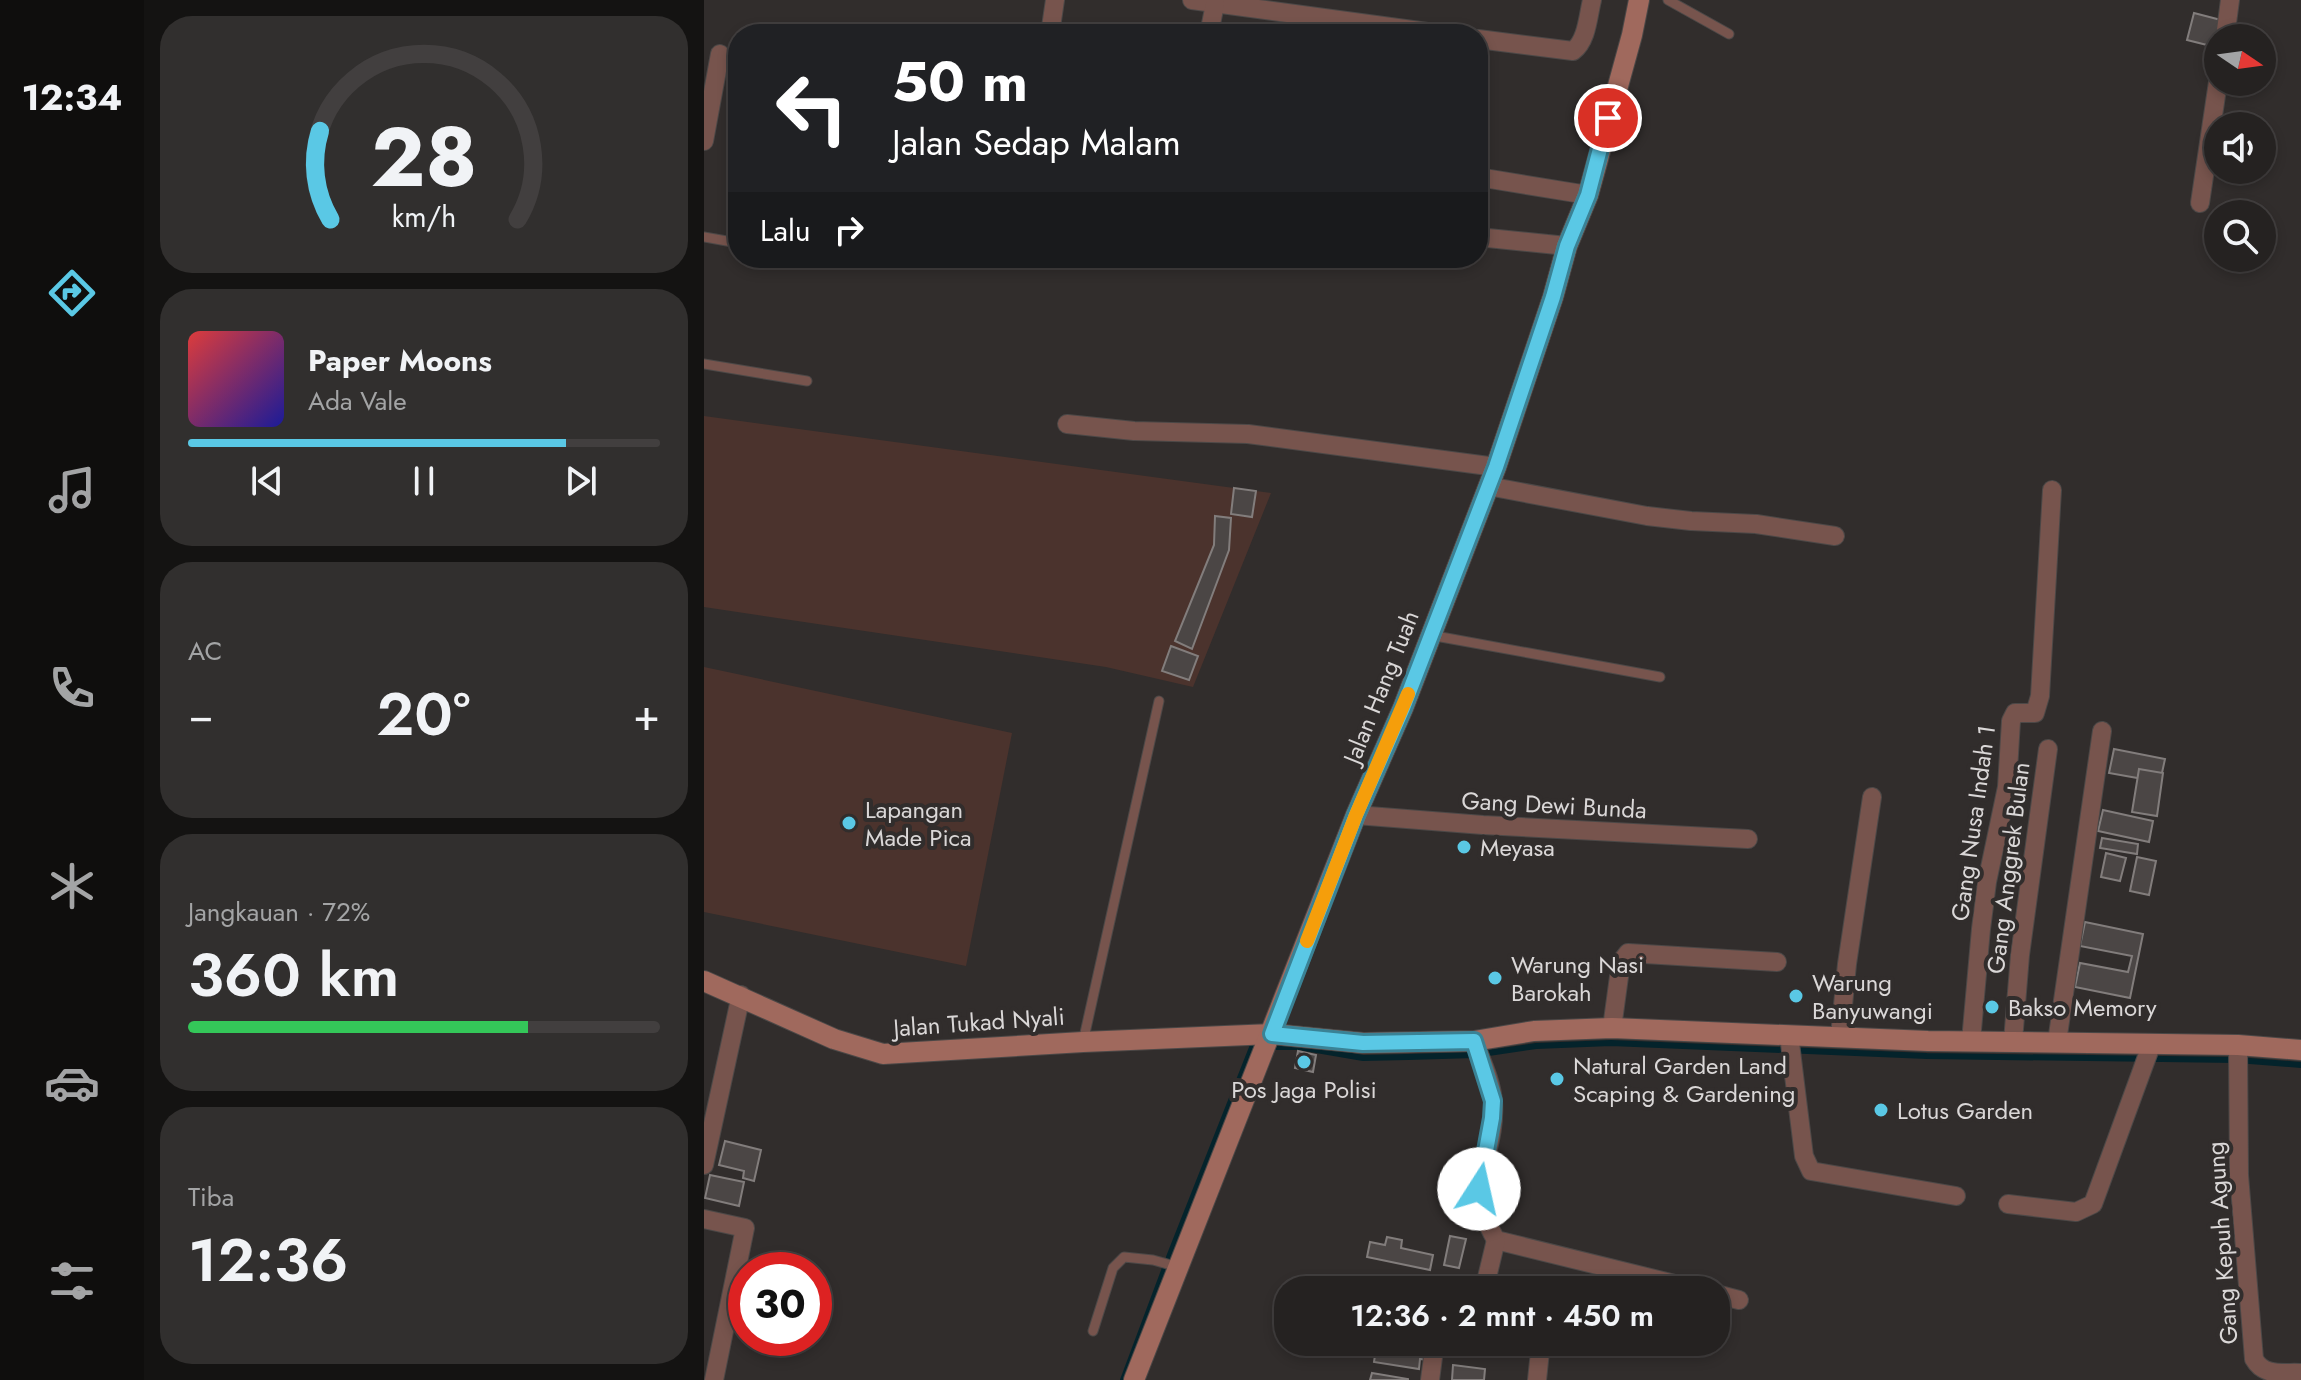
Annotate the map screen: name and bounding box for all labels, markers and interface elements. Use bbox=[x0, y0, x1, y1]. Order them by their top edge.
north arrow bbox=[2204, 24, 2276, 96]
map controls bbox=[2204, 24, 2276, 272]
text: 50 m bbox=[892, 41, 1028, 122]
icon: left bbox=[760, 56, 864, 160]
text: 12:34 bbox=[21, 71, 123, 123]
pin bbox=[1574, 84, 1642, 152]
icon: arrive bbox=[1586, 96, 1630, 140]
text: 28 bbox=[371, 97, 477, 217]
button: sound bbox=[2204, 112, 2276, 184]
text: Jalan Sedap Malam bbox=[892, 116, 1181, 168]
text: km/h bbox=[392, 197, 456, 239]
button: search bbox=[2204, 200, 2276, 272]
icon: right bbox=[827, 208, 871, 252]
text: Lalu bbox=[760, 209, 811, 252]
icon: directions bbox=[44, 265, 100, 321]
text: Paper Moons bbox=[308, 339, 492, 382]
text: Ada Vale bbox=[308, 382, 407, 420]
icon: previous bbox=[245, 459, 289, 503]
icon: pause bbox=[402, 459, 446, 503]
icon: next bbox=[559, 459, 603, 503]
icon: music bbox=[44, 462, 100, 518]
street label: Jalan Hang Tuah bbox=[1333, 605, 1428, 772]
text: AC bbox=[188, 632, 222, 670]
icon: phone bbox=[44, 660, 100, 716]
text: 20° bbox=[377, 671, 470, 758]
text: − bbox=[188, 683, 214, 747]
text: + bbox=[633, 683, 660, 747]
street label: Gang Nusa Indah 1 bbox=[1942, 723, 2004, 923]
street label: Gang Anggrek Bulan bbox=[1978, 760, 2038, 976]
street label: Gang Dewi Bunda bbox=[1460, 783, 1648, 827]
place label: Lapangan Made Pica bbox=[865, 792, 972, 855]
marker: Lapangan Made Pica bbox=[840, 814, 858, 832]
place label: Meyasa bbox=[1480, 830, 1555, 865]
marker: Meyasa bbox=[1455, 838, 1473, 856]
icon: climate bbox=[44, 858, 100, 914]
text: Jangkauan · 72% bbox=[188, 893, 370, 931]
text: 360 km bbox=[188, 932, 399, 1019]
place label: Warung Nasi Barokah bbox=[1511, 947, 1644, 1010]
place label: Warung Banyuwangi bbox=[1812, 965, 1933, 1028]
marker: Warung Nasi Barokah bbox=[1486, 969, 1504, 987]
marker: Warung Banyuwangi bbox=[1787, 987, 1805, 1005]
place label: Bakso Memory bbox=[2008, 990, 2157, 1025]
marker: Bakso Memory bbox=[1983, 998, 2001, 1016]
street label: Jalan Tukad Nyali bbox=[889, 999, 1066, 1046]
place label: Natural Garden Land Scaping & Gardening bbox=[1573, 1048, 1796, 1111]
marker: Pos Jaga Polisi bbox=[1295, 1053, 1313, 1071]
icon: car bbox=[44, 1055, 100, 1111]
marker: Natural Garden Land Scaping & Gardening bbox=[1548, 1070, 1566, 1088]
place label: Pos Jaga Polisi bbox=[1231, 1072, 1377, 1107]
place label: Lotus Garden bbox=[1897, 1093, 2033, 1128]
marker: Lotus Garden bbox=[1872, 1101, 1890, 1119]
street label: Gang Kepuh Agung bbox=[2197, 1140, 2247, 1346]
position arrow bbox=[1437, 1147, 1521, 1231]
text: Tiba bbox=[188, 1178, 234, 1216]
text: 12:36 bbox=[188, 1217, 348, 1304]
speed limit sign: 30 bbox=[728, 1252, 832, 1356]
icon: filters bbox=[44, 1253, 100, 1309]
text: 12:36 · 2 mnt · 450 m bbox=[1350, 1294, 1654, 1337]

